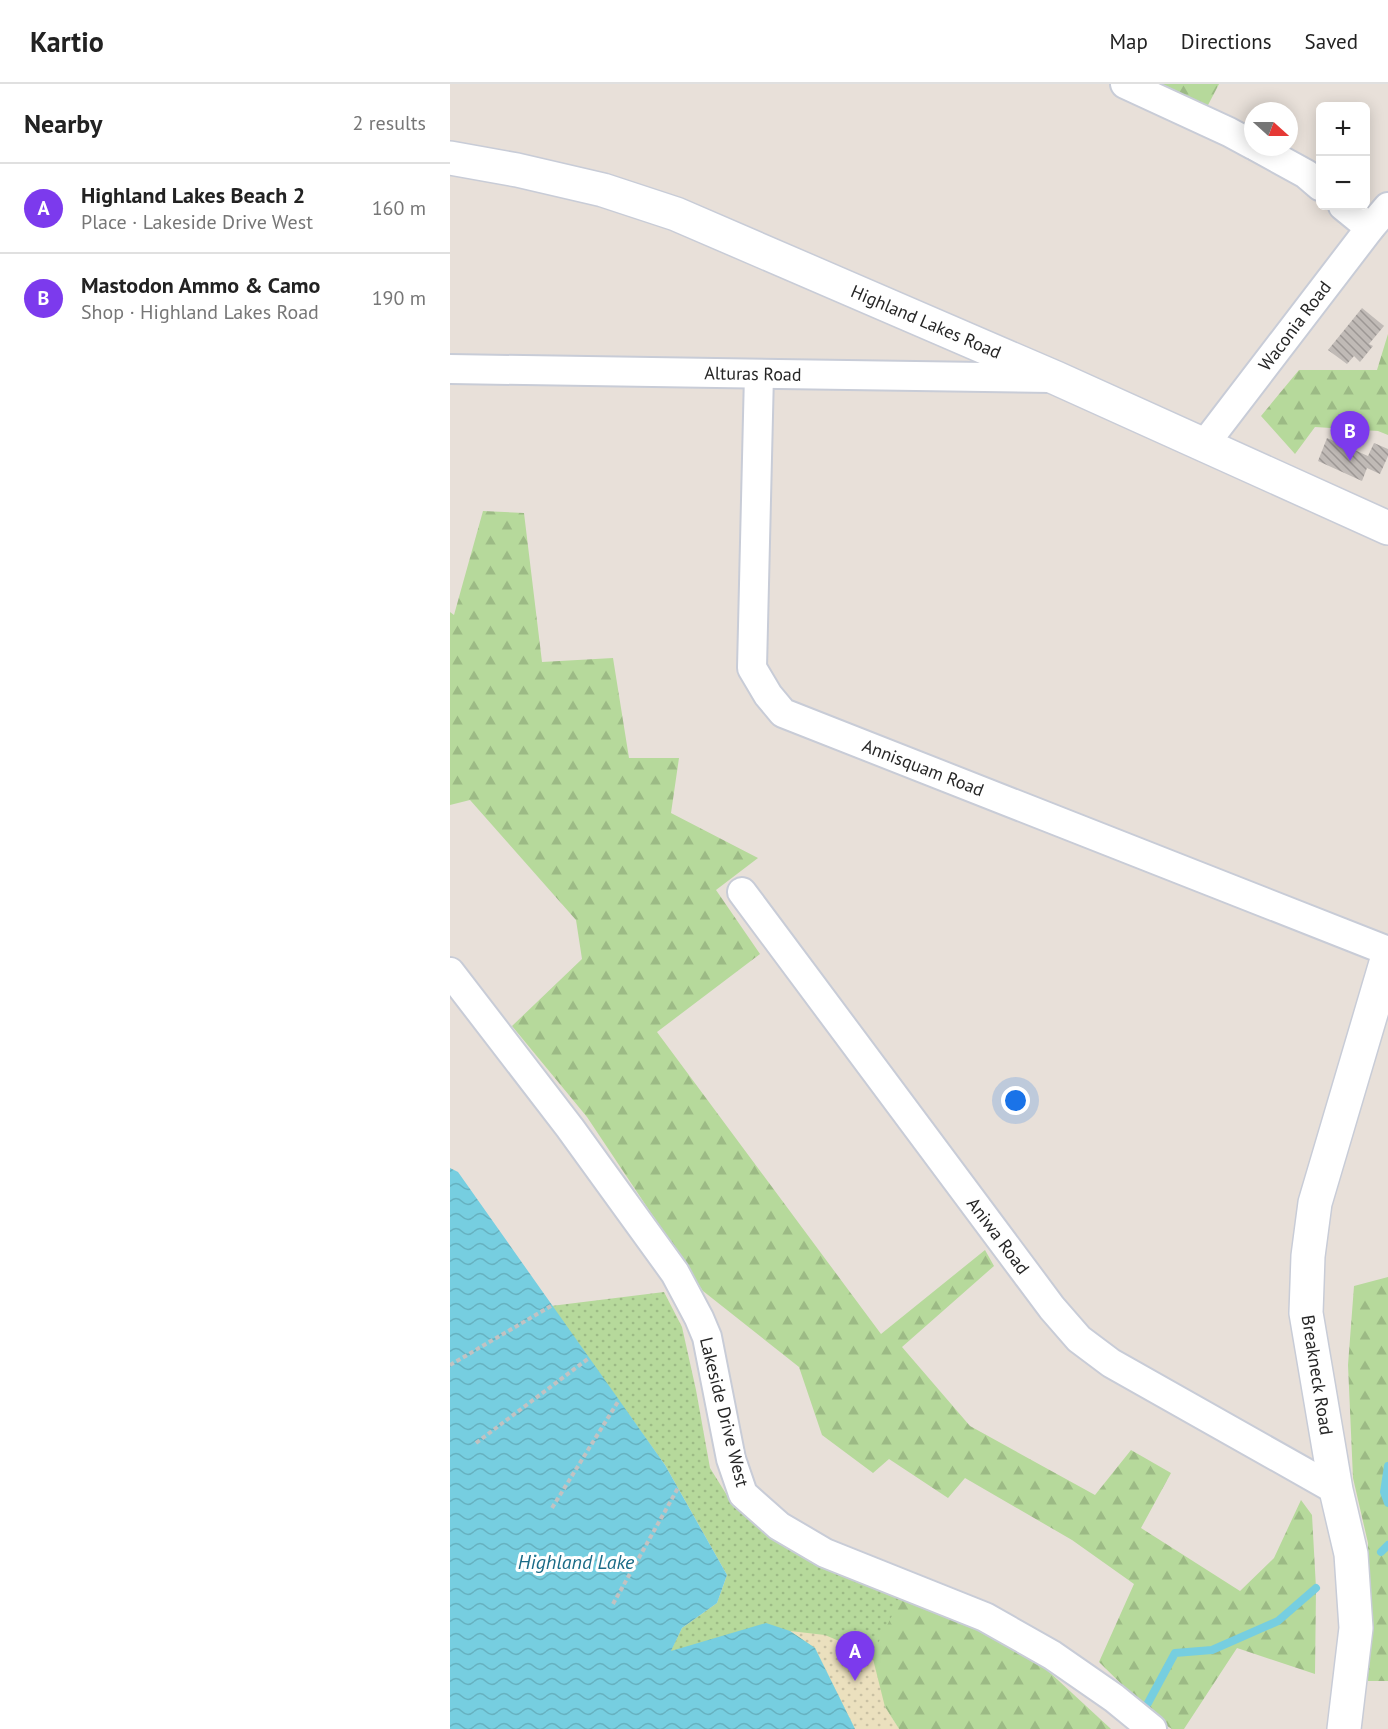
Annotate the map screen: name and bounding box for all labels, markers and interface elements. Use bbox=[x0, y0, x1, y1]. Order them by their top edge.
text: Kartio bbox=[30, 23, 104, 60]
text: Map bbox=[1109, 28, 1148, 55]
text: Directions bbox=[1181, 28, 1272, 55]
text: Saved bbox=[1305, 28, 1358, 55]
north arrow bbox=[1244, 102, 1298, 156]
map controls bbox=[1316, 102, 1370, 210]
button: + bbox=[1316, 102, 1370, 156]
text: Nearby bbox=[24, 107, 102, 140]
text: 2 results bbox=[353, 110, 426, 136]
button: − bbox=[1316, 156, 1370, 210]
text: Highland Lakes Beach 2 bbox=[81, 181, 305, 209]
text: A bbox=[37, 195, 50, 221]
text: 160 m bbox=[372, 195, 426, 221]
text: Place · Lakeside Drive West bbox=[81, 209, 313, 235]
text: Mastodon Ammo & Camo bbox=[81, 271, 320, 299]
street label: Waconia Road bbox=[1253, 276, 1336, 375]
street label: Highland Lakes Road bbox=[848, 280, 1005, 364]
text: B bbox=[38, 285, 49, 311]
text: 190 m bbox=[372, 285, 426, 311]
text: Shop · Highland Lakes Road bbox=[81, 299, 319, 325]
street label: Alturas Road bbox=[704, 361, 802, 386]
pin: B bbox=[1330, 412, 1370, 461]
street label: Annisquam Road bbox=[859, 734, 987, 801]
your location bbox=[1001, 1086, 1030, 1115]
street label: Aniwa Road bbox=[962, 1193, 1035, 1279]
street label: Breakneck Road bbox=[1297, 1313, 1338, 1437]
street label: Lakeside Drive West bbox=[695, 1335, 754, 1489]
water label: Highland Lake bbox=[518, 1549, 635, 1575]
pin: A bbox=[836, 1632, 874, 1681]

